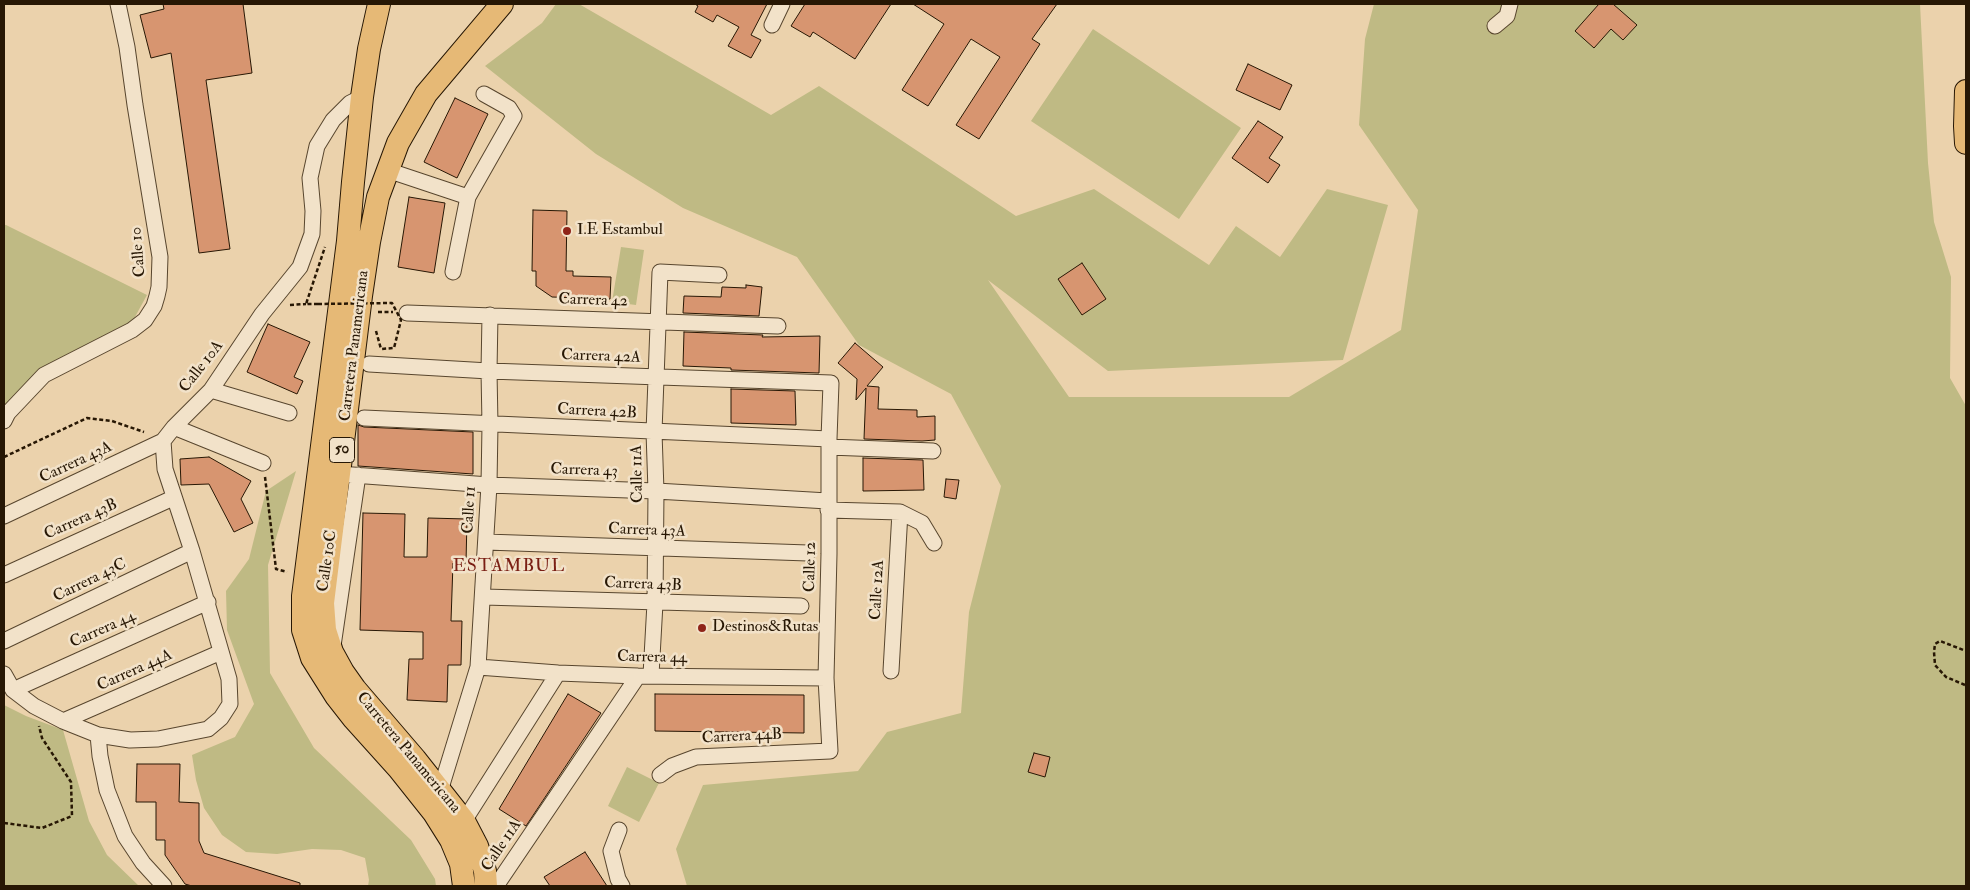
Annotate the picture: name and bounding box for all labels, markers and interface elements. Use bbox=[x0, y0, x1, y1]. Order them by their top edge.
place label: I.E Estambul bbox=[577, 221, 663, 241]
marker: I.E Estambul bbox=[561, 225, 573, 237]
street label: Calle 10 bbox=[127, 226, 151, 278]
street label: Carretera Panamericana bbox=[336, 269, 374, 423]
street label: Carrera 42 bbox=[558, 290, 628, 312]
street label: Calle 10A bbox=[176, 337, 228, 397]
street label: Carrera 42A bbox=[561, 346, 641, 368]
street label: Carrera 42B bbox=[557, 400, 637, 424]
street label: Carrera 43A bbox=[37, 438, 115, 488]
road number: 50 bbox=[330, 438, 354, 462]
street label: Calle 11A bbox=[628, 445, 648, 503]
street label: Carrera 43 bbox=[550, 460, 618, 482]
street label: Calle 11 bbox=[459, 486, 481, 534]
street label: Carrera 43B bbox=[41, 495, 121, 545]
street label: Carrera 43A bbox=[608, 520, 686, 542]
street label: Calle 10C bbox=[314, 529, 342, 593]
street label: Calle 12 bbox=[801, 542, 821, 592]
street label: Carrera 43C bbox=[50, 555, 130, 607]
district label: ESTAMBUL bbox=[452, 556, 566, 578]
street label: Calle 12A bbox=[867, 559, 889, 621]
street label: Carrera 43B bbox=[604, 574, 682, 596]
street label: Carrera 44 bbox=[67, 607, 139, 653]
place label: Destinos&Rutas bbox=[712, 618, 818, 638]
marker: Destinos&Rutas bbox=[696, 622, 708, 634]
street label: Carrera 44A bbox=[95, 646, 175, 696]
street label: Carrera 44 bbox=[617, 648, 687, 668]
street label: Carretera Panamericana bbox=[352, 689, 464, 817]
street label: Carrera 44B bbox=[701, 725, 783, 749]
street label: Calle 11A bbox=[478, 817, 526, 875]

